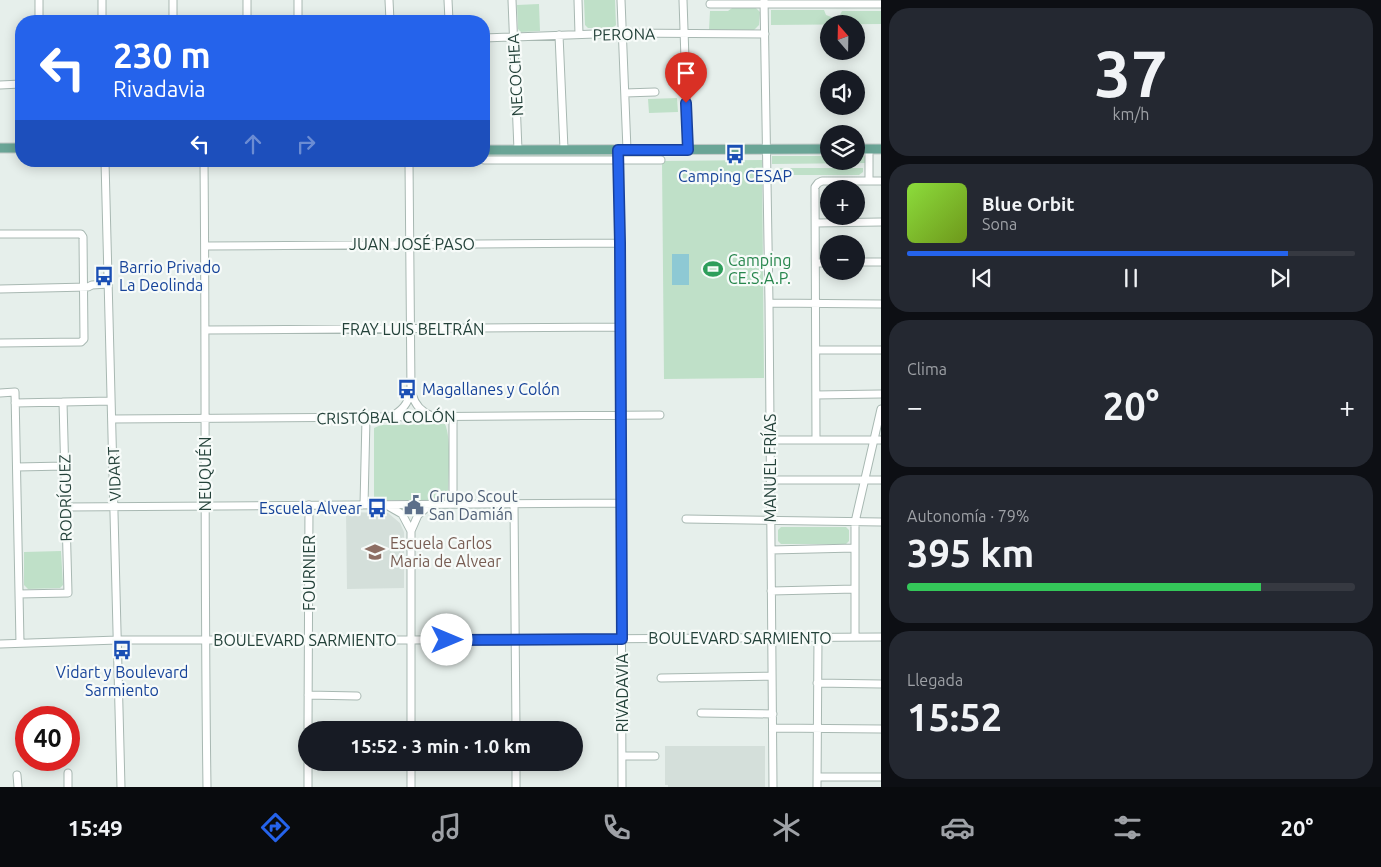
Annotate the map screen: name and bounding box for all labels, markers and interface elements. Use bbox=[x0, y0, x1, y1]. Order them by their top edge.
north arrow bbox=[820, 15, 865, 60]
map controls bbox=[820, 15, 865, 280]
street label: PERONA bbox=[592, 24, 656, 44]
street label: NECOCHEA bbox=[504, 33, 526, 117]
icon: left bbox=[30, 35, 95, 100]
text: 230 m bbox=[113, 35, 211, 75]
text: 37 bbox=[1094, 36, 1168, 109]
pin bbox=[665, 52, 707, 103]
icon: arrive bbox=[672, 59, 700, 87]
button: sound bbox=[820, 70, 865, 115]
text: Rivadavia bbox=[113, 76, 206, 101]
text: km/h bbox=[1113, 105, 1149, 123]
button: layers bbox=[820, 125, 865, 170]
icon: left bbox=[186, 130, 214, 158]
icon: ahead bbox=[239, 130, 267, 158]
icon: right bbox=[292, 130, 320, 158]
bus stop icon: Camping CESAP bbox=[724, 143, 746, 165]
place label: Camping CESAP bbox=[678, 167, 792, 185]
button: + bbox=[820, 180, 865, 225]
text: Blue Orbit bbox=[982, 193, 1075, 215]
text: Sona bbox=[982, 215, 1017, 233]
street label: JUAN JOSÉ PASO bbox=[349, 233, 475, 253]
button: − bbox=[820, 235, 865, 280]
place label: Camping CE.S.A.P. bbox=[728, 251, 791, 287]
place label: Barrio Privado La Deolinda bbox=[119, 258, 221, 294]
sports icon: Camping CE.S.A.P. bbox=[702, 258, 724, 280]
icon: previous bbox=[968, 264, 996, 292]
icon: pause bbox=[1117, 264, 1145, 292]
icon: next bbox=[1266, 264, 1294, 292]
bus stop icon: Barrio Privado La Deolinda bbox=[93, 265, 115, 287]
street label: FRAY LUIS BELTRÁN bbox=[342, 318, 485, 338]
text: Clima bbox=[907, 360, 947, 378]
bus stop icon: Magallanes y Colón bbox=[396, 378, 418, 400]
place label: Magallanes y Colón bbox=[422, 380, 560, 398]
text: 20° bbox=[1103, 385, 1159, 427]
text: − bbox=[907, 391, 923, 422]
text: + bbox=[1339, 391, 1355, 422]
street label: CRISTÓBAL COLÓN bbox=[316, 406, 456, 427]
street label: MANUEL FRÍAS bbox=[759, 414, 779, 522]
street label: NEUQUÉN bbox=[194, 437, 214, 511]
street label: VIDART bbox=[104, 446, 124, 502]
street label: RODRÍGUEZ bbox=[53, 454, 75, 542]
place label: Grupo Scout San Damián bbox=[429, 487, 518, 523]
public building icon: Grupo Scout San Damián bbox=[403, 494, 425, 516]
bus stop icon: Escuela Alvear bbox=[366, 497, 388, 519]
place label: Escuela Alvear bbox=[259, 499, 362, 517]
text: Autonomía · 79% bbox=[907, 507, 1029, 525]
text: 395 km bbox=[907, 532, 1034, 574]
place label: Escuela Carlos Maria de Alvear bbox=[390, 534, 501, 570]
street label: FOURNIER bbox=[300, 535, 318, 611]
school or university icon: Escuela Carlos Maria de Alvear bbox=[364, 541, 386, 563]
position arrow bbox=[420, 613, 472, 665]
street label: BOULEVARD SARMIENTO bbox=[648, 629, 832, 647]
street label: BOULEVARD SARMIENTO bbox=[213, 631, 397, 649]
bus stop icon: Vidart y Boulevard Sarmiento bbox=[111, 639, 133, 661]
street label: RIVADAVIA bbox=[613, 653, 631, 733]
place label: Vidart y Boulevard Sarmiento bbox=[56, 663, 188, 699]
text: Llegada bbox=[907, 671, 963, 689]
text: 15:52 bbox=[907, 696, 1002, 738]
speed limit sign: 40 bbox=[15, 706, 80, 771]
text: 15:52 · 3 min · 1.0 km bbox=[350, 735, 531, 757]
icon: directions bbox=[258, 810, 293, 845]
icon: music bbox=[429, 810, 464, 845]
icon: phone bbox=[599, 810, 634, 845]
icon: climate bbox=[769, 810, 804, 845]
icon: car bbox=[940, 810, 975, 845]
icon: filters bbox=[1110, 810, 1145, 845]
text: 15:49 bbox=[68, 815, 123, 840]
text: 20° bbox=[1281, 815, 1313, 840]

